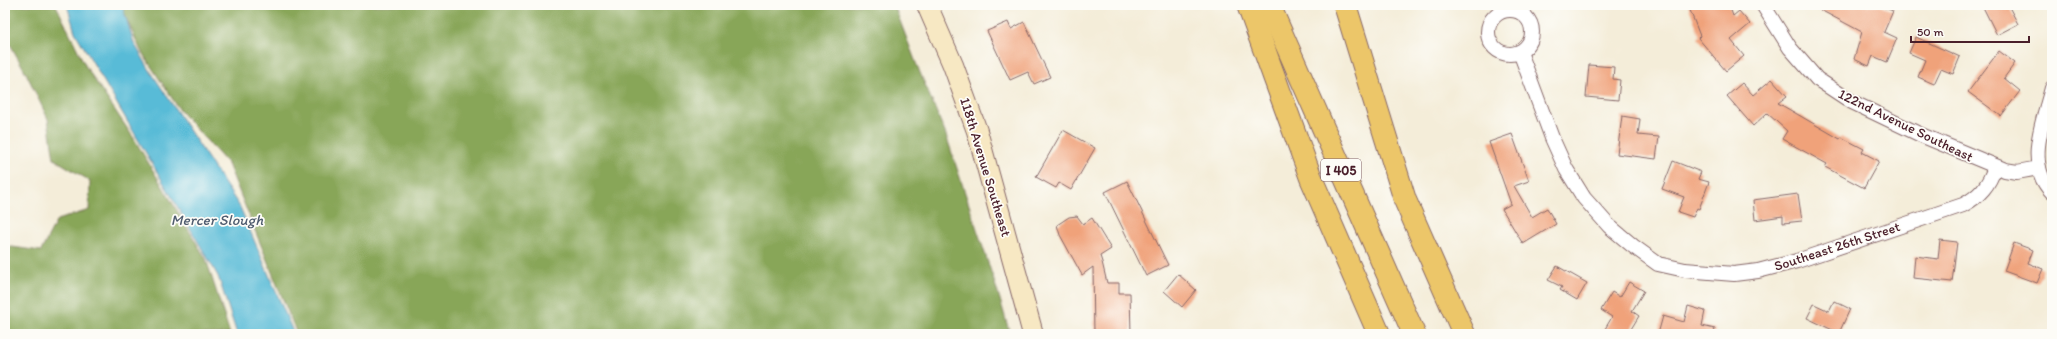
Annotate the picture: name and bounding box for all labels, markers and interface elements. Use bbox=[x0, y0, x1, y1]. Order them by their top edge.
scale bar bbox=[1911, 18, 2029, 44]
text: 50 m bbox=[1917, 25, 1943, 39]
street label: 122nd Avenue Southeast bbox=[1836, 85, 1976, 166]
street label: 118th Avenue Southeast bbox=[956, 96, 1015, 239]
road number: I 405 bbox=[1321, 159, 1361, 181]
water label: Mercer Slough bbox=[171, 211, 263, 229]
street label: Southeast 26th Street bbox=[1772, 218, 1902, 275]

